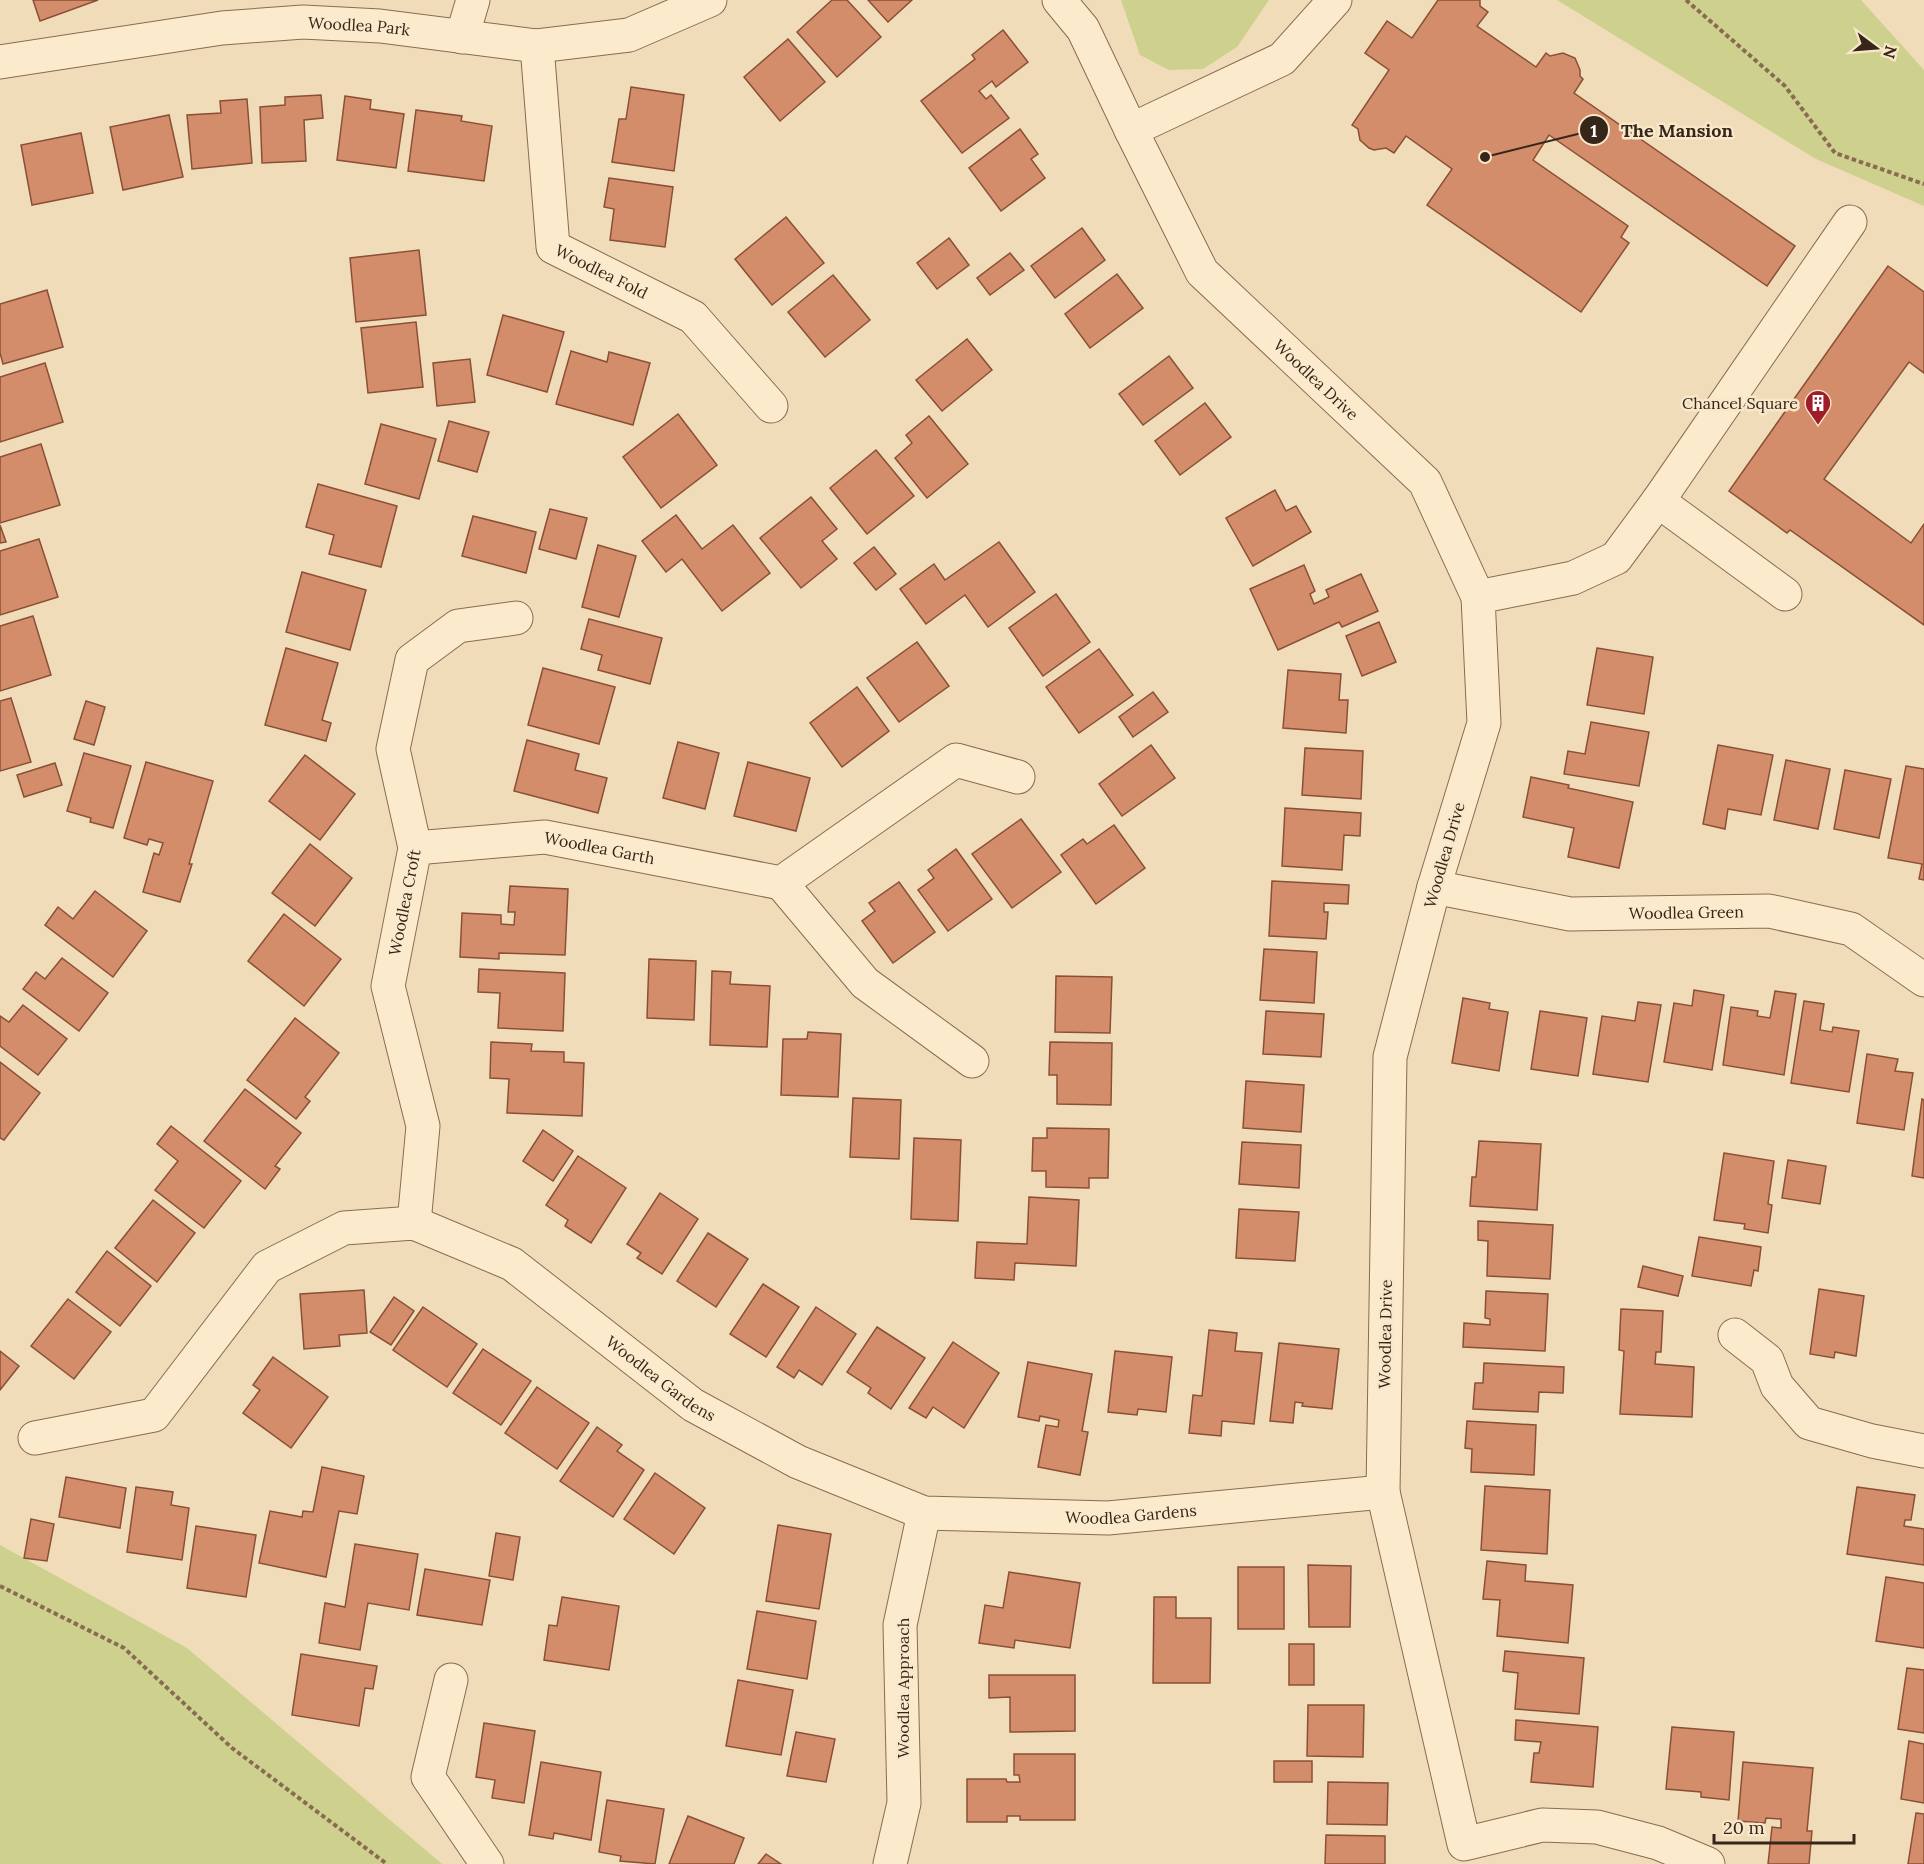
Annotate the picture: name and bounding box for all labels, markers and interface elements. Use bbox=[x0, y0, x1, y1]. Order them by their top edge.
street label: Woodlea Park bbox=[307, 12, 412, 40]
north arrow bbox=[1846, 18, 1906, 78]
text: N bbox=[1879, 43, 1902, 61]
callout: The Mansion bbox=[1579, 112, 1745, 148]
text: 1 bbox=[1590, 119, 1598, 142]
text: The Mansion bbox=[1621, 119, 1733, 142]
street label: Woodlea Fold bbox=[552, 240, 652, 303]
street label: Woodlea Drive bbox=[1270, 335, 1363, 424]
building icon: Chancel Square bbox=[1803, 388, 1833, 426]
place label: Chancel Square bbox=[1682, 393, 1798, 413]
street label: Woodlea Drive bbox=[1419, 800, 1469, 910]
street label: Woodlea Garth bbox=[542, 827, 657, 868]
street label: Woodlea Croft bbox=[384, 847, 425, 957]
street label: Woodlea Green bbox=[1629, 901, 1744, 923]
street label: Woodlea Drive bbox=[1374, 1279, 1396, 1389]
street label: Woodlea Gardens bbox=[602, 1331, 719, 1425]
street label: Woodlea Gardens bbox=[1065, 1500, 1197, 1528]
street label: Woodlea Approach bbox=[893, 1617, 913, 1758]
scale bar bbox=[1714, 1807, 1854, 1845]
text: 20 m bbox=[1723, 1816, 1765, 1839]

